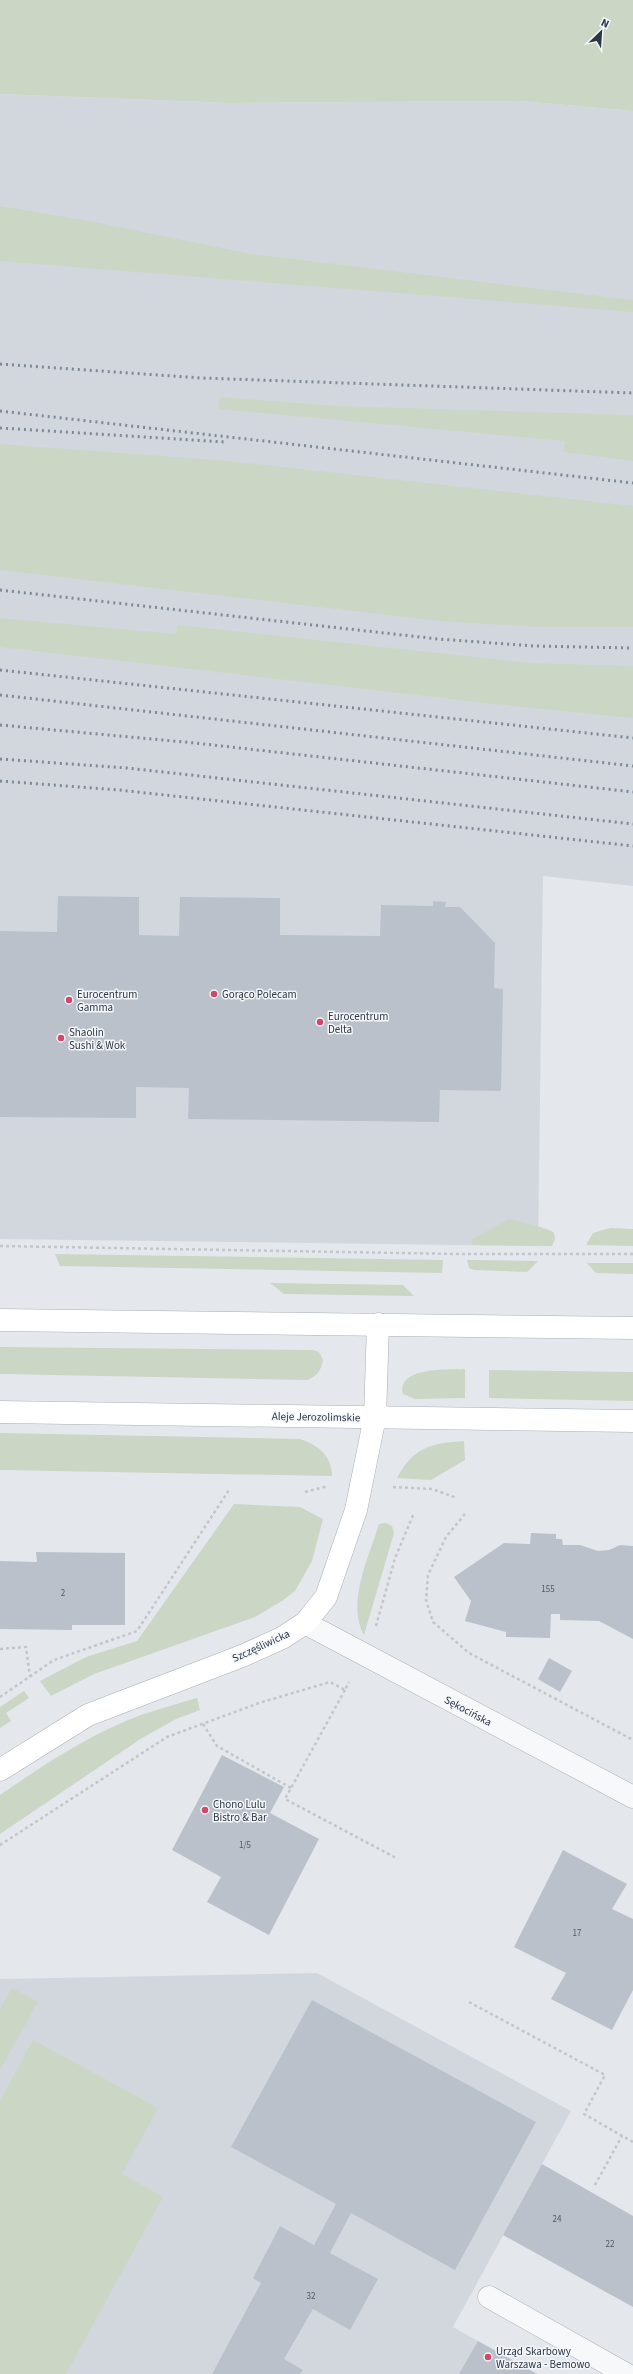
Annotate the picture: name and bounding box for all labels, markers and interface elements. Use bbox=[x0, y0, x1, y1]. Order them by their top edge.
north arrow bbox=[581, 12, 621, 52]
text: N bbox=[599, 15, 612, 32]
place label: Eurocentrum Gamma bbox=[77, 987, 137, 1015]
place label: Gorąco Polecam bbox=[222, 987, 297, 1002]
marker: Gorąco Polecam bbox=[209, 989, 219, 999]
marker: Eurocentrum Gamma bbox=[64, 995, 74, 1005]
place label: Eurocentrum Delta bbox=[328, 1009, 388, 1037]
marker: Eurocentrum Delta bbox=[315, 1017, 325, 1027]
place label: Shaolin Sushi & Wok bbox=[69, 1025, 126, 1053]
marker: Shaolin Sushi & Wok bbox=[56, 1033, 66, 1043]
street label: Aleje Jerozolimskie bbox=[272, 1409, 361, 1425]
house number: 155 bbox=[541, 1583, 555, 1596]
house number: 2 bbox=[61, 1587, 66, 1600]
street label: Szczęśliwicka bbox=[230, 1626, 292, 1666]
street label: Sękocińska bbox=[442, 1692, 494, 1730]
place label: Chono Lulu Bistro & Bar bbox=[213, 1797, 267, 1825]
marker: Chono Lulu Bistro & Bar bbox=[200, 1805, 210, 1815]
house number: 1/5 bbox=[239, 1839, 252, 1852]
house number: 17 bbox=[573, 1927, 582, 1940]
house number: 24 bbox=[553, 2213, 562, 2226]
house number: 22 bbox=[606, 2238, 615, 2251]
house number: 32 bbox=[307, 2290, 316, 2303]
place label: Urząd Skarbowy Warszawa - Bemowo bbox=[496, 2344, 590, 2372]
marker: Urząd Skarbowy Warszawa - Bemowo bbox=[483, 2352, 493, 2362]

